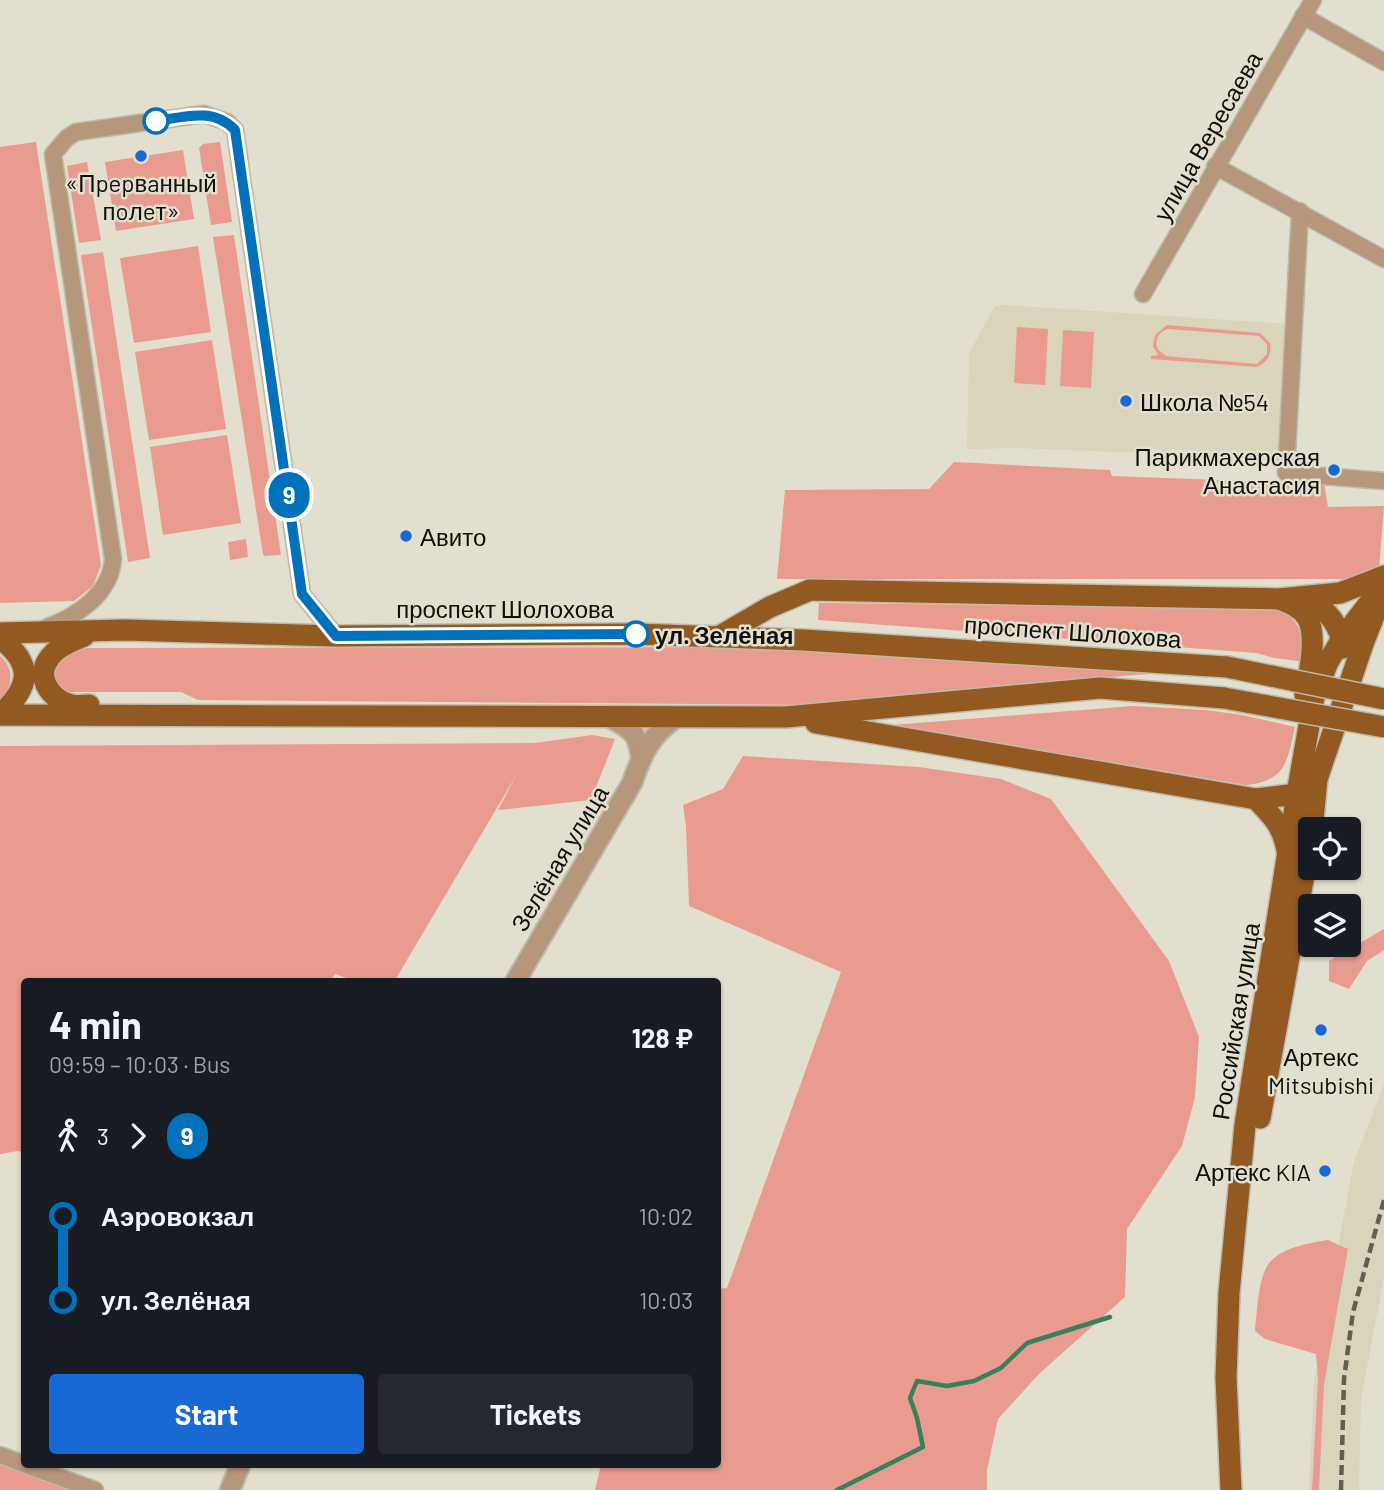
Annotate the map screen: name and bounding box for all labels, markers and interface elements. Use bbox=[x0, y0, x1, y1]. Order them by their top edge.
street label: улица Вересаева bbox=[1147, 45, 1268, 226]
unlabelled marker bbox=[143, 108, 169, 134]
marker: «Пpepвaнный пoлeт» bbox=[133, 148, 149, 164]
place label: «Пpepвaнный пoлeт» bbox=[65, 168, 217, 225]
place label: Школа №54 bbox=[1140, 387, 1269, 416]
marker: Школа №54 bbox=[1118, 393, 1134, 409]
place label: Парикмахерская Анастасия bbox=[1135, 442, 1320, 499]
marker: Парикмахерская Анастасия bbox=[1326, 462, 1342, 478]
line badge: 9 bbox=[266, 472, 312, 518]
text: 9 bbox=[283, 480, 295, 509]
place label: Авито bbox=[420, 522, 486, 551]
marker: Авито bbox=[398, 528, 414, 544]
street label: проспект Шолохова bbox=[396, 594, 614, 623]
street label: проспект Шолохова bbox=[963, 609, 1183, 653]
place label: ул. Зелёная bbox=[655, 620, 793, 649]
marker: ул. Зелёная bbox=[623, 621, 649, 647]
street label: Зелёная улица bbox=[504, 779, 614, 936]
map controls bbox=[1298, 817, 1361, 957]
button: locate bbox=[1298, 817, 1361, 880]
button: layers bbox=[1298, 894, 1361, 957]
street label: Российская улица bbox=[1205, 920, 1265, 1122]
text: 4 min bbox=[49, 1001, 142, 1047]
text: 128 ₽ bbox=[632, 1022, 693, 1053]
marker: Артекс Mitsubishi bbox=[1313, 1022, 1329, 1038]
place label: Артекс Mitsubishi bbox=[1268, 1042, 1374, 1099]
text: 09:59 – 10:03 · Bus bbox=[49, 1050, 230, 1078]
icon: walk bbox=[49, 1117, 87, 1155]
icon: forward bbox=[119, 1117, 157, 1155]
text: 9 bbox=[181, 1121, 194, 1150]
text: 3 bbox=[97, 1122, 109, 1150]
place label: Артекс KIA bbox=[1195, 1157, 1311, 1186]
marker: Артекс KIA bbox=[1317, 1163, 1333, 1179]
text: Аэровокзал bbox=[101, 1200, 254, 1231]
text: 10:02 bbox=[639, 1202, 693, 1230]
text: ул. Зелёная bbox=[101, 1284, 251, 1315]
text: 10:03 bbox=[639, 1286, 693, 1314]
button: Start bbox=[49, 1374, 364, 1454]
button: Tickets bbox=[378, 1374, 693, 1454]

